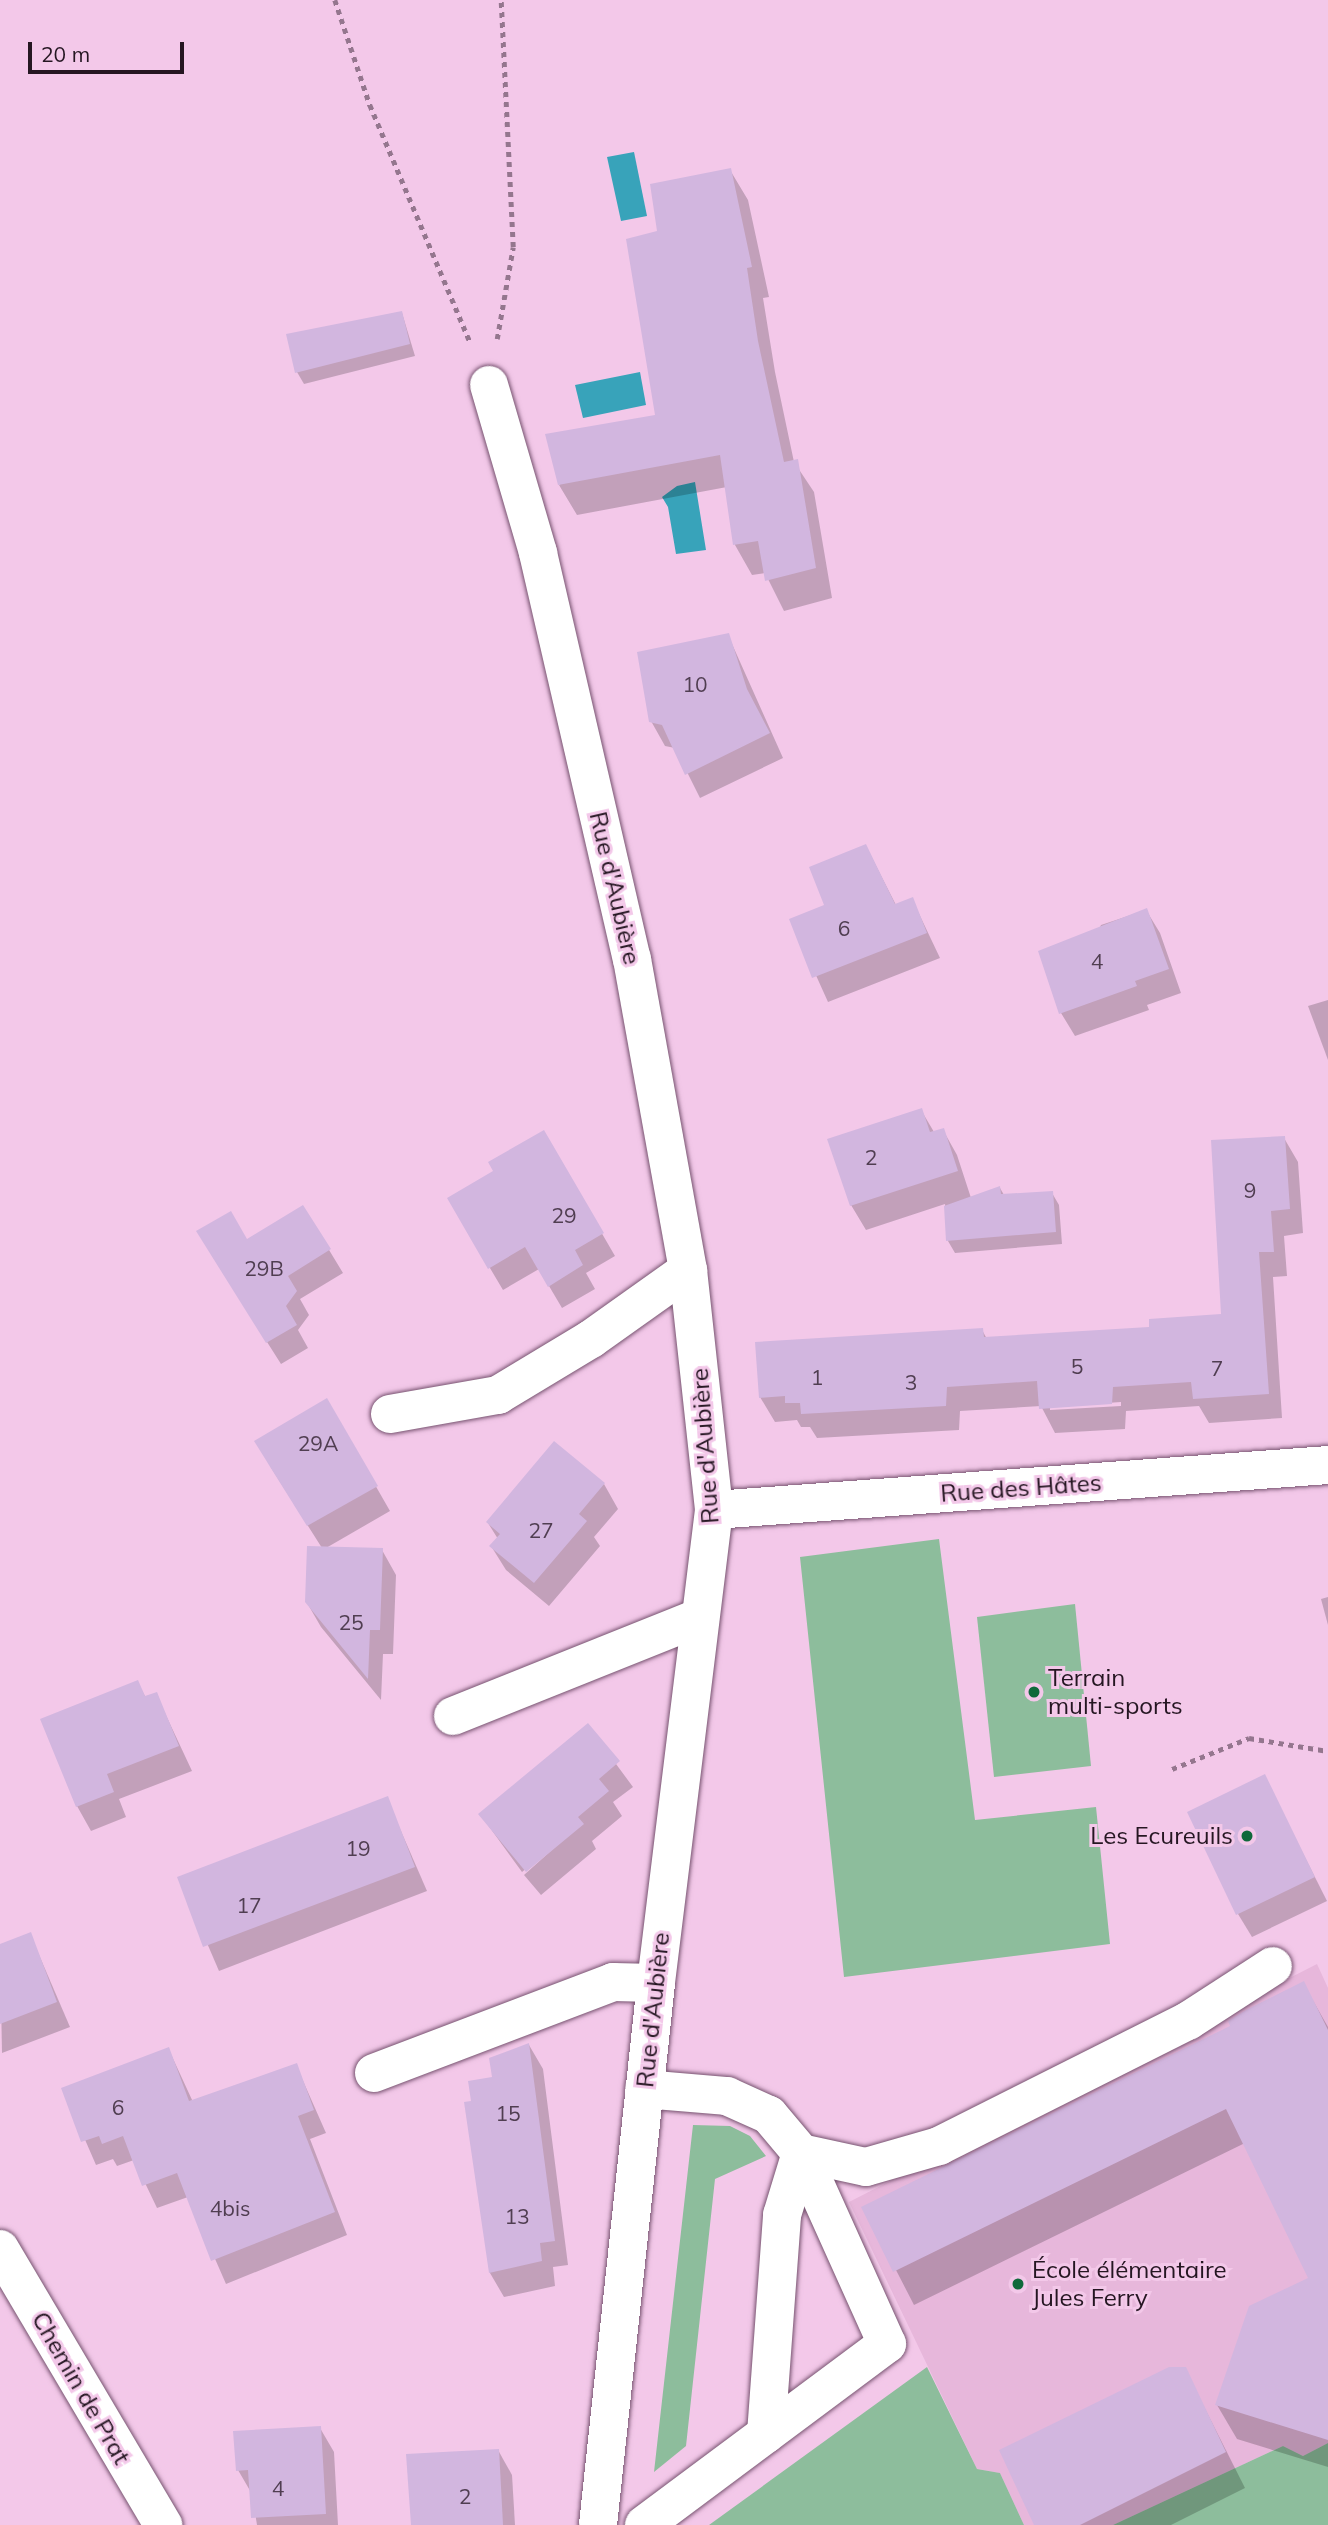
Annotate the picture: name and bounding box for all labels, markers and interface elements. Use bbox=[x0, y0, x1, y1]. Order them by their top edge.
scale bar bbox=[32, 28, 187, 72]
text: 20 m bbox=[41, 41, 90, 67]
house number: 10 bbox=[682, 671, 708, 697]
street label: Rue d'Aubière bbox=[583, 809, 647, 967]
house number: 6 bbox=[838, 915, 850, 941]
house number: 4 bbox=[1091, 948, 1103, 974]
house number: 2 bbox=[865, 1144, 877, 1170]
house number: 9 bbox=[1244, 1177, 1256, 1203]
house number: 29 bbox=[551, 1202, 577, 1228]
house number: 29B bbox=[244, 1255, 284, 1281]
house number: 5 bbox=[1071, 1353, 1083, 1379]
house number: 7 bbox=[1211, 1355, 1223, 1381]
house number: 1 bbox=[811, 1364, 823, 1390]
street label: Rue d'Aubière bbox=[685, 1367, 725, 1525]
house number: 3 bbox=[905, 1369, 917, 1395]
house number: 29A bbox=[298, 1430, 338, 1456]
street label: Rue des Hâtes bbox=[939, 1468, 1103, 1508]
house number: 27 bbox=[528, 1517, 554, 1543]
house number: 25 bbox=[338, 1609, 364, 1635]
place label: Terrain multi-sports bbox=[1048, 1664, 1183, 1720]
marker: Terrain multi-sports bbox=[1026, 1684, 1042, 1700]
place label: Les Ecureuils bbox=[1090, 1822, 1233, 1850]
marker: Les Ecureuils bbox=[1239, 1828, 1255, 1844]
house number: 19 bbox=[345, 1835, 371, 1861]
house number: 17 bbox=[236, 1892, 262, 1918]
street label: Rue d'Aubière bbox=[631, 1931, 675, 2089]
house number: 6 bbox=[112, 2094, 124, 2120]
house number: 15 bbox=[495, 2100, 521, 2126]
house number: 4bis bbox=[210, 2195, 250, 2221]
house number: 13 bbox=[504, 2203, 530, 2229]
place label: École élémentaire Jules Ferry bbox=[1032, 2256, 1227, 2312]
marker: École élémentaire Jules Ferry bbox=[1010, 2276, 1026, 2292]
street label: Chemin de Prat bbox=[26, 2307, 136, 2469]
house number: 4 bbox=[272, 2475, 284, 2501]
house number: 2 bbox=[459, 2483, 471, 2509]

